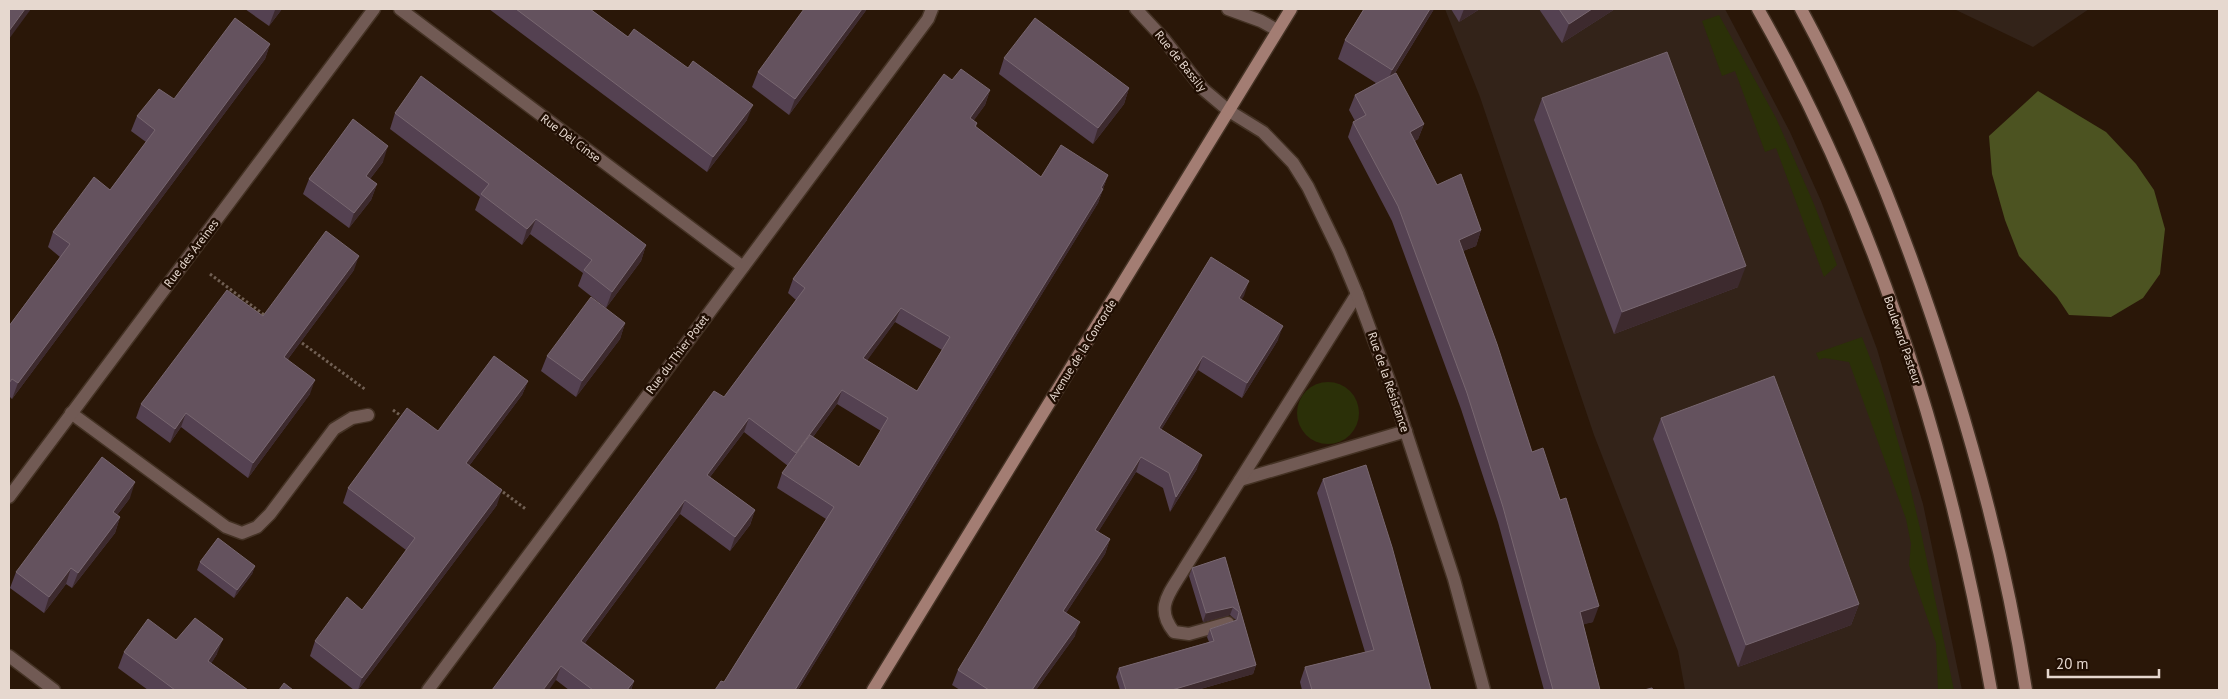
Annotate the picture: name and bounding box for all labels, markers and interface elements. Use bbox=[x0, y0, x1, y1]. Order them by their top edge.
street label: Rue de Bassily bbox=[1152, 28, 1210, 95]
street label: Rue Dèl Cinse bbox=[538, 111, 604, 165]
street label: Rue des Areines bbox=[161, 216, 221, 290]
street label: Boulevard Pasteur bbox=[1881, 294, 1925, 386]
street label: Avenue de la Concorde bbox=[1045, 297, 1119, 403]
street label: Rue du Thier Potet bbox=[642, 311, 712, 397]
street label: Rue de la Résistance bbox=[1365, 330, 1413, 434]
scale bar bbox=[2048, 646, 2159, 678]
text: 20 m bbox=[2056, 654, 2089, 673]

